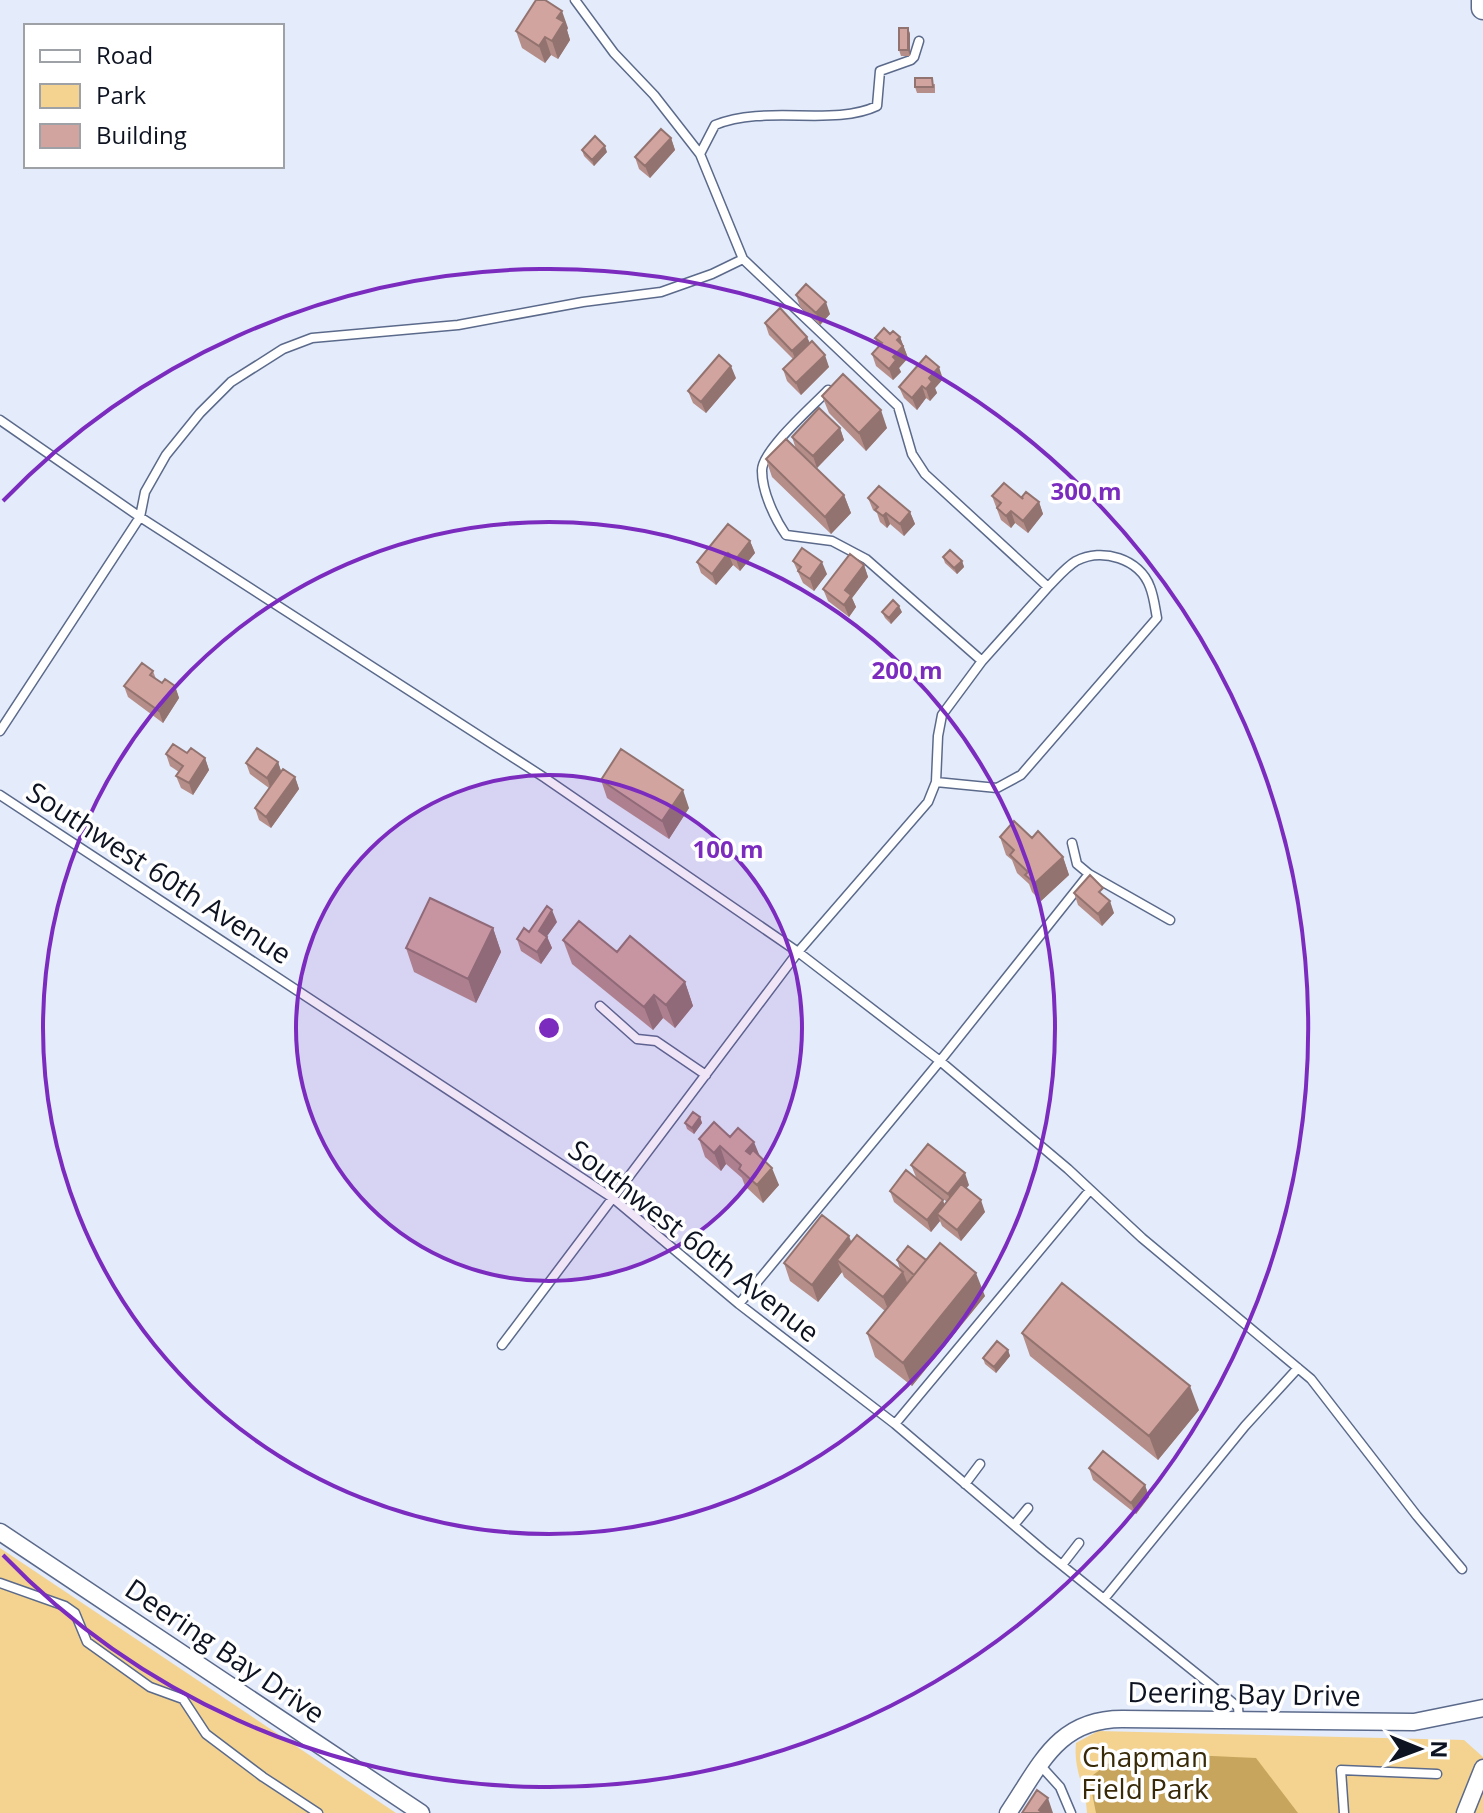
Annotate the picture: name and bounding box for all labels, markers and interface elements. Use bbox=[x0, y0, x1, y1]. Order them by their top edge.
legend bbox=[24, 24, 284, 168]
text: Road bbox=[96, 38, 153, 71]
text: Park bbox=[96, 78, 147, 111]
text: Building bbox=[96, 118, 187, 151]
text: 300 m bbox=[1051, 474, 1121, 507]
text: 200 m bbox=[872, 653, 942, 686]
street label: Southwest 60th Avenue bbox=[20, 772, 299, 972]
text: 100 m bbox=[693, 832, 763, 865]
centre of rings bbox=[535, 1014, 563, 1042]
street label: Southwest 60th Avenue bbox=[561, 1130, 828, 1350]
street label: Deering Bay Drive bbox=[118, 1569, 333, 1731]
street label: Deering Bay Drive bbox=[1127, 1672, 1361, 1714]
north arrow bbox=[1379, 1709, 1459, 1789]
park label: Chapman Field Park bbox=[1081, 1737, 1209, 1807]
text: N bbox=[1425, 1740, 1455, 1759]

